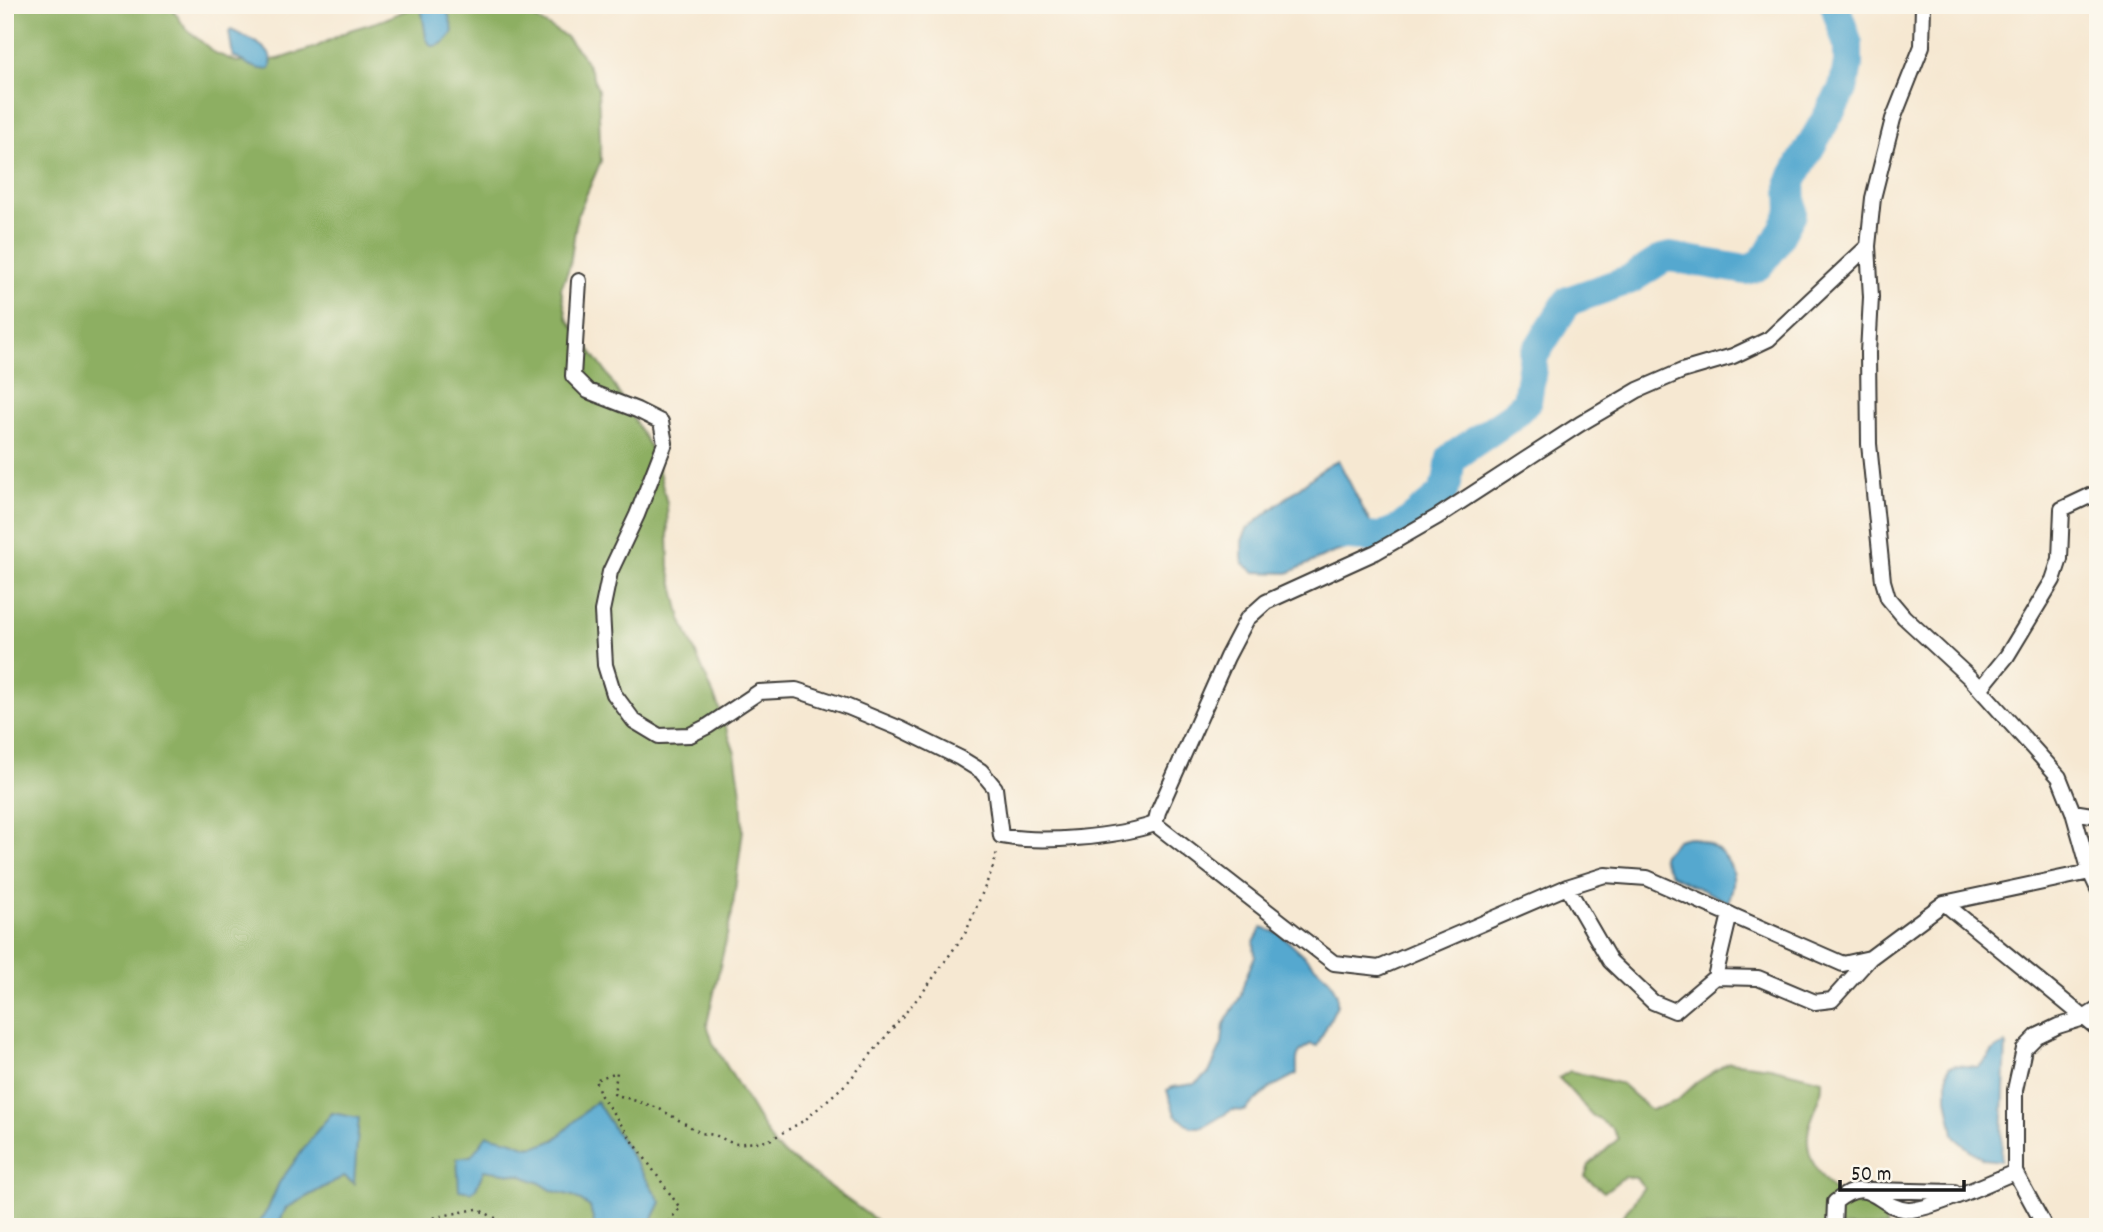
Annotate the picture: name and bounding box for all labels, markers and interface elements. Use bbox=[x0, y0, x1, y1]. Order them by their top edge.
scale bar bbox=[1840, 1148, 1965, 1192]
text: 50 m bbox=[1851, 1161, 1891, 1191]

